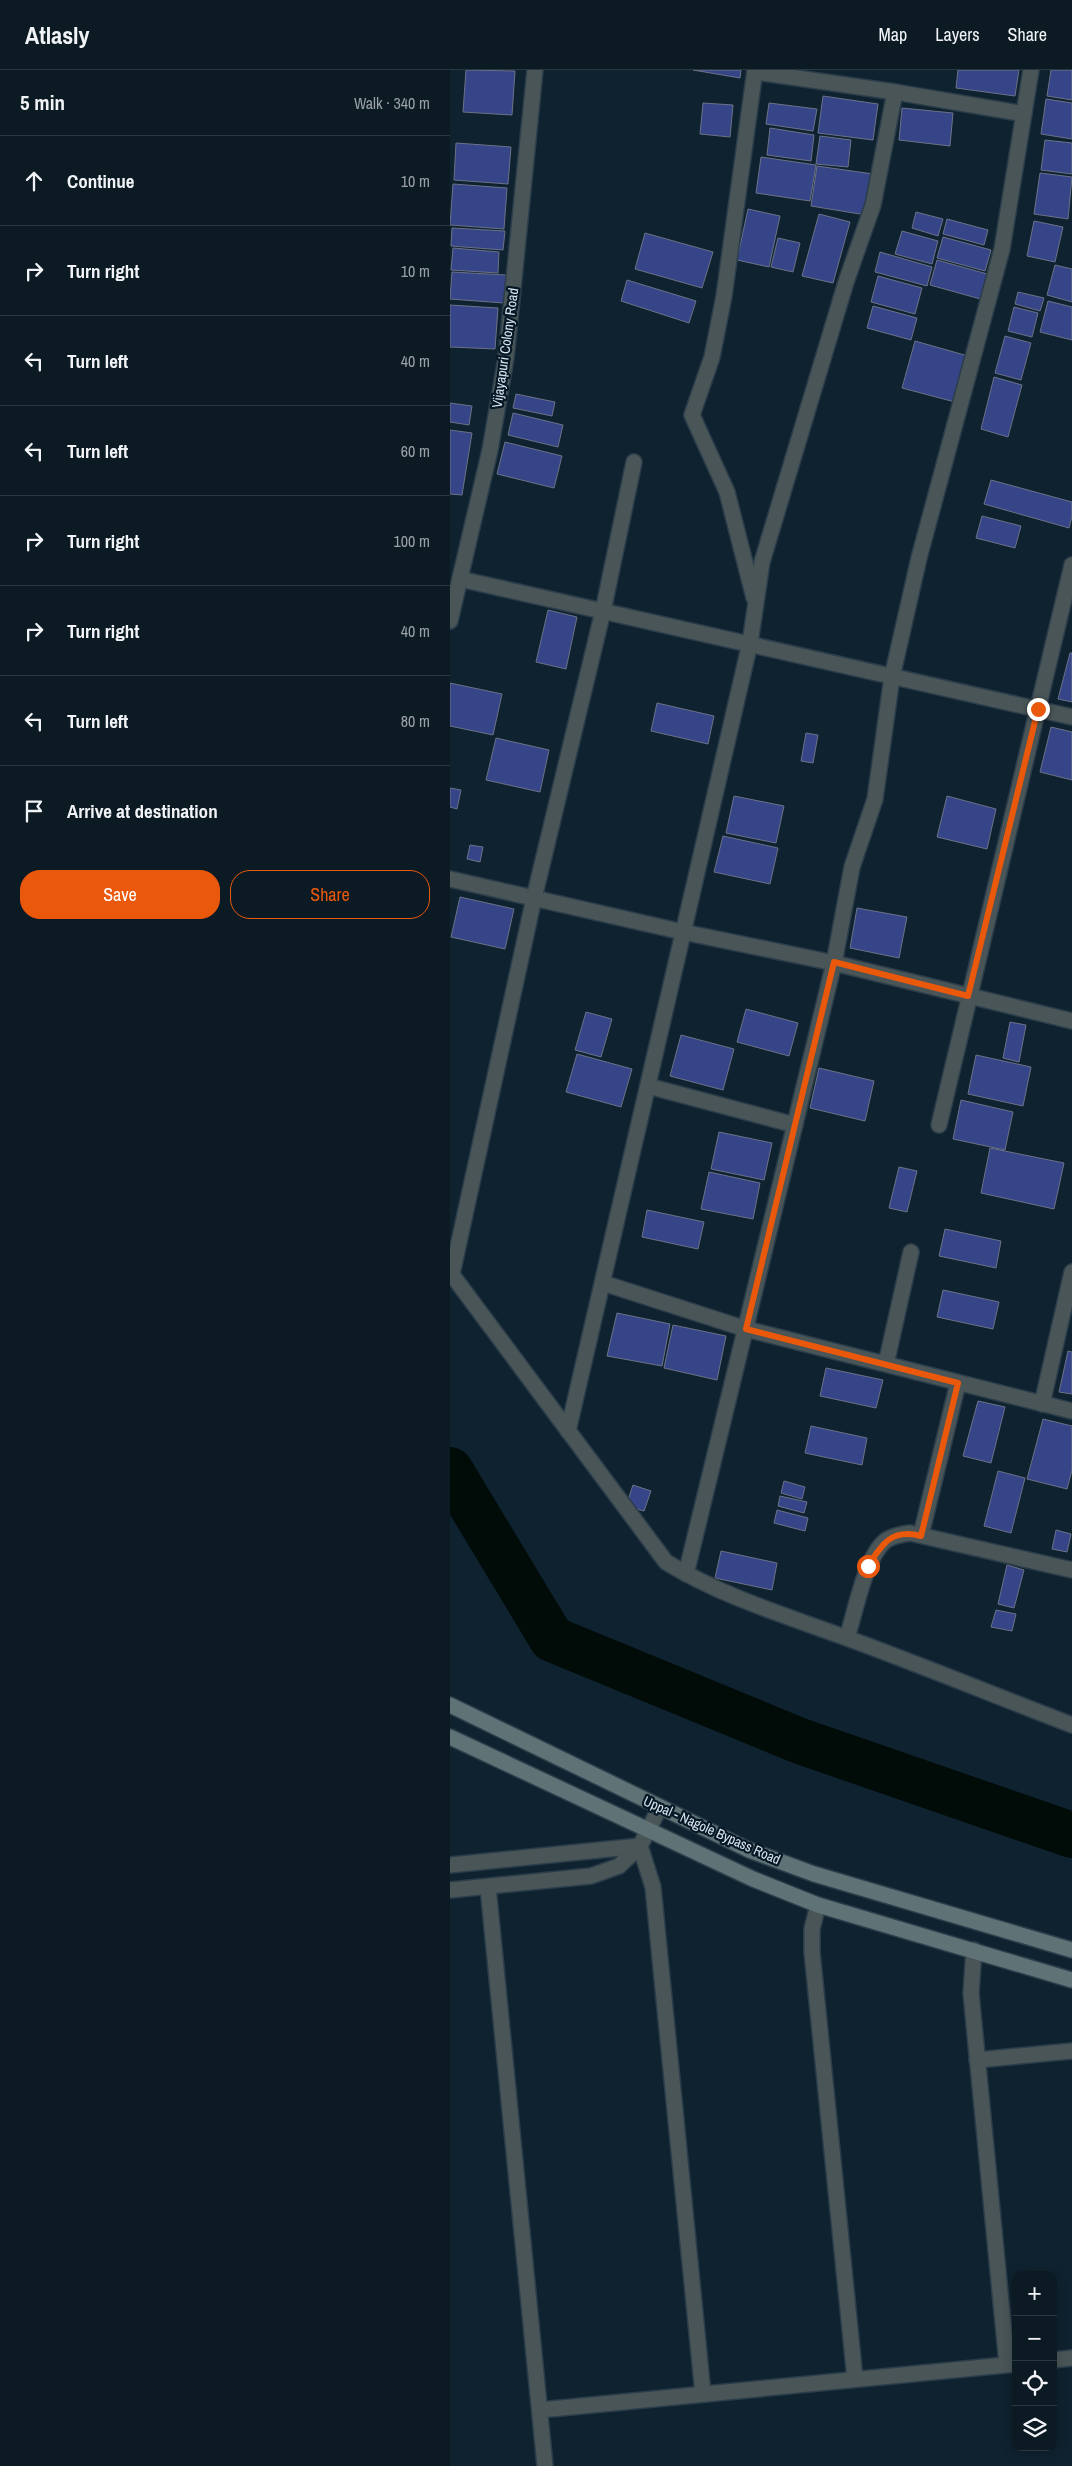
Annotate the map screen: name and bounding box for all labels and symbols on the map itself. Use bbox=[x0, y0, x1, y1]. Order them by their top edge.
street label: Vijayapuri Colony Road bbox=[488, 287, 522, 409]
route end bbox=[1027, 698, 1050, 721]
route start bbox=[857, 1555, 880, 1578]
street label: Uppal - Nagole Bypass Road bbox=[641, 1792, 783, 1868]

